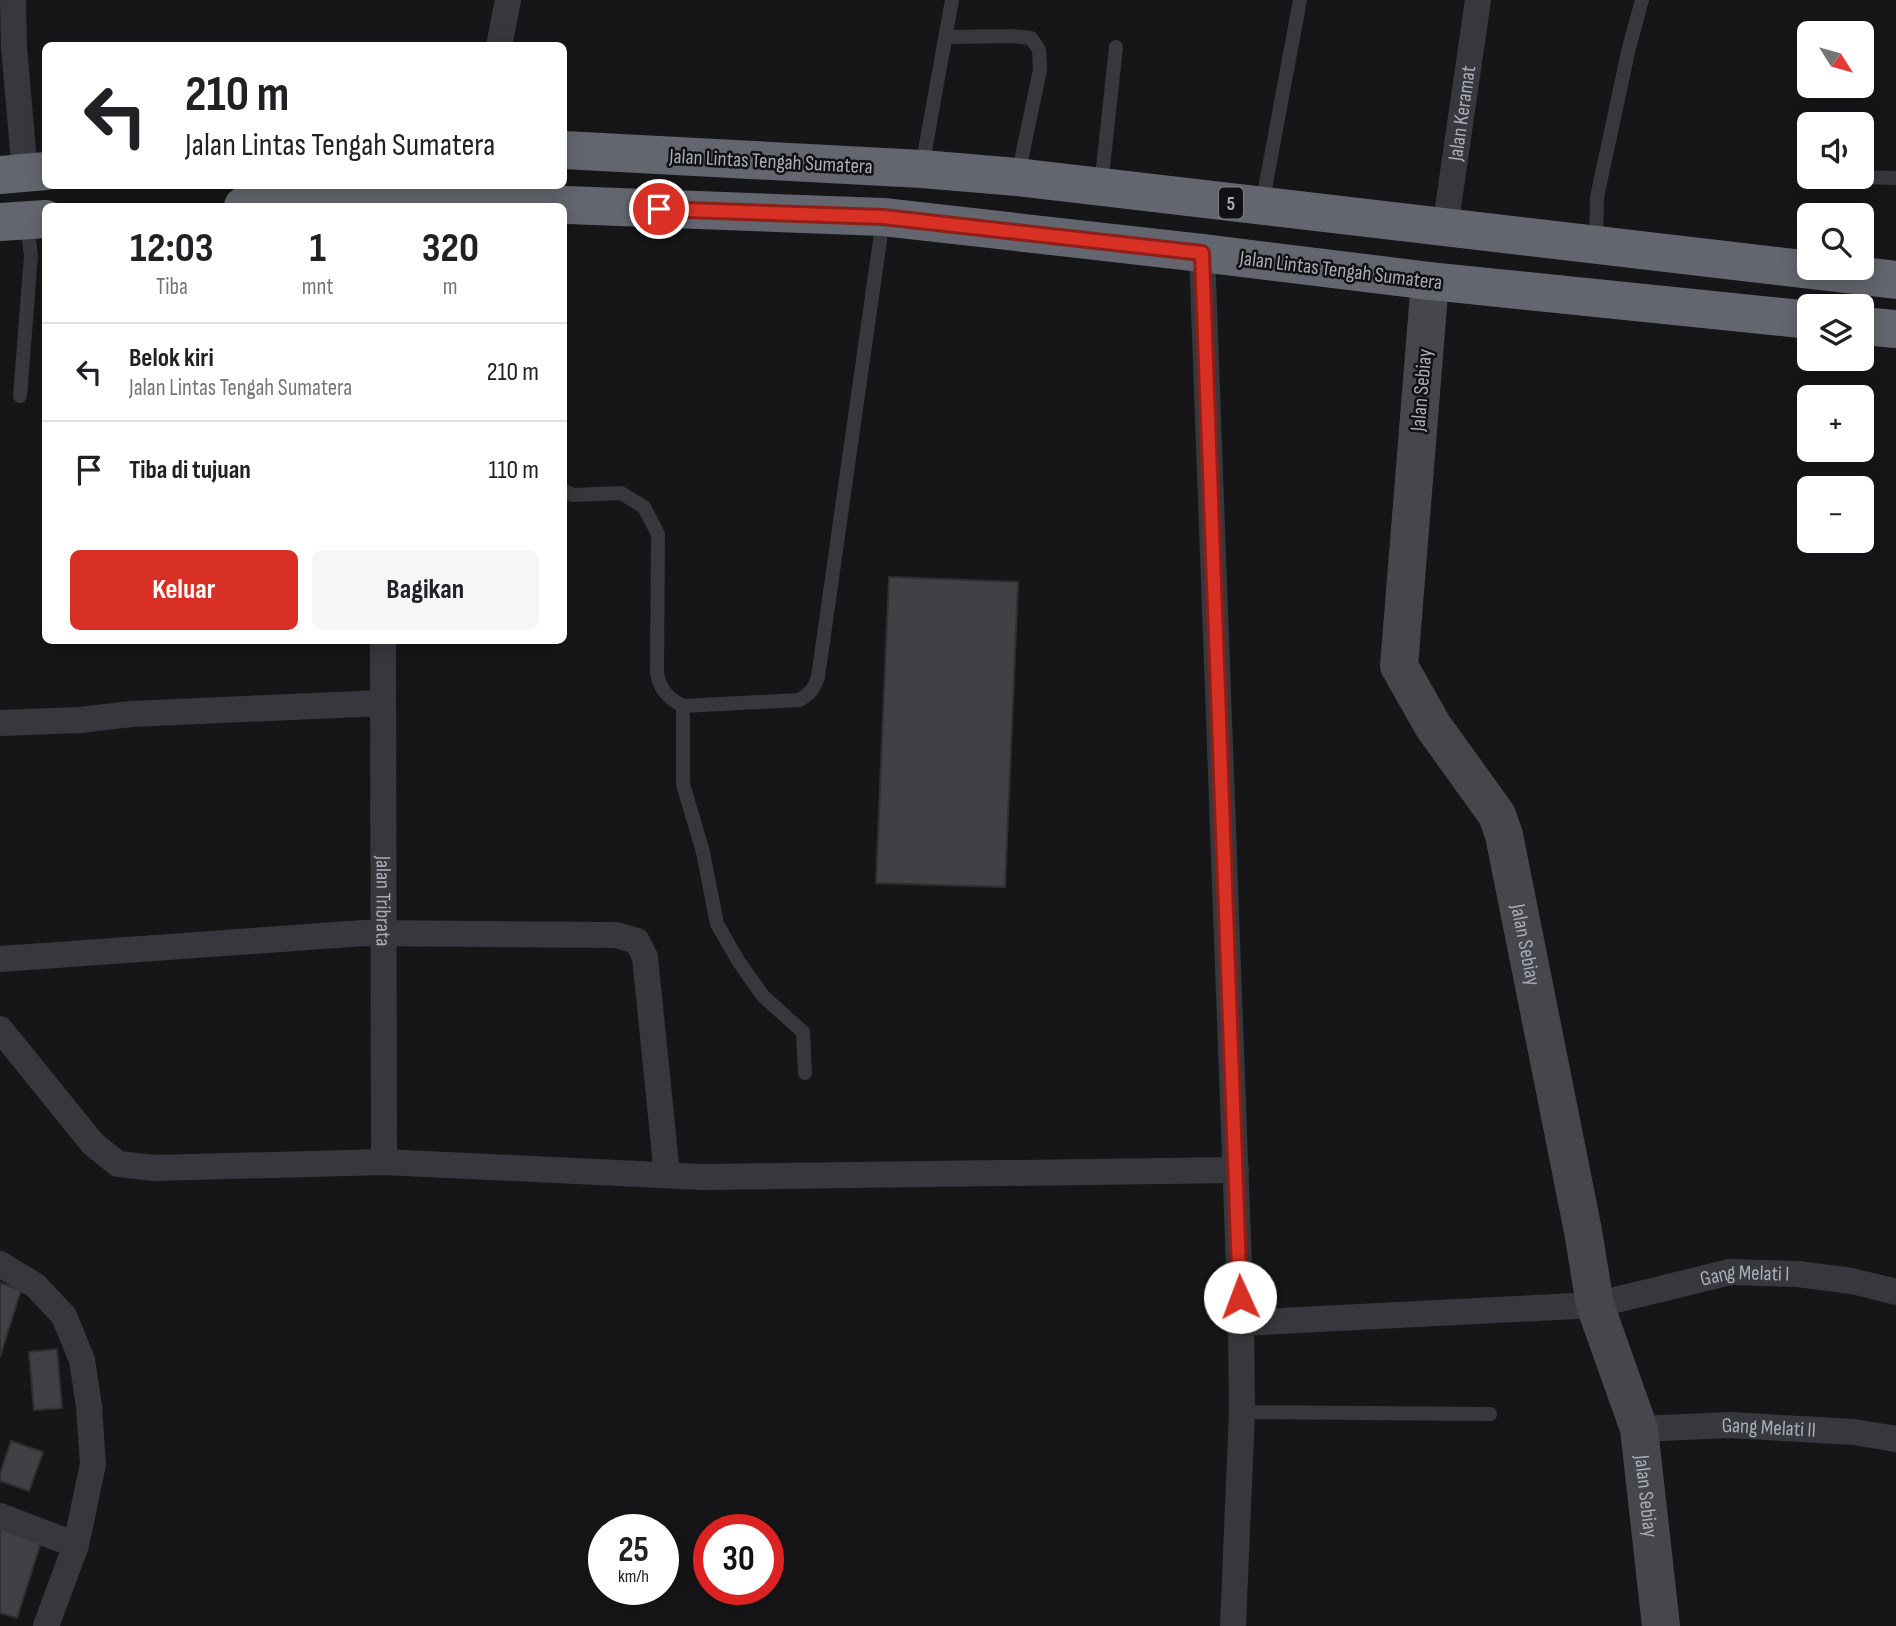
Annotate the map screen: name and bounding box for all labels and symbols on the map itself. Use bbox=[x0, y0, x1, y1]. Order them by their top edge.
north arrow bbox=[1797, 21, 1874, 98]
street label: Jalan Keramat bbox=[1443, 64, 1481, 164]
street label: Jalan Lintas Tengah Sumatera bbox=[668, 144, 873, 179]
pin bbox=[629, 179, 689, 239]
road number: 5 bbox=[1219, 188, 1243, 218]
street label: Jalan Lintas Tengah Sumatera bbox=[1237, 246, 1444, 295]
street label: Jalan Sebiay bbox=[1405, 348, 1438, 433]
street label: Jalan Tribrata bbox=[370, 855, 396, 946]
street label: Jalan Sebiay bbox=[1505, 901, 1546, 988]
position arrow bbox=[1203, 1260, 1277, 1334]
street label: Gang Melati I bbox=[1698, 1260, 1790, 1292]
street label: Gang Melati II bbox=[1721, 1413, 1817, 1443]
street label: Jalan Sebiay bbox=[1629, 1453, 1663, 1539]
speed limit sign: 30 bbox=[693, 1514, 784, 1605]

